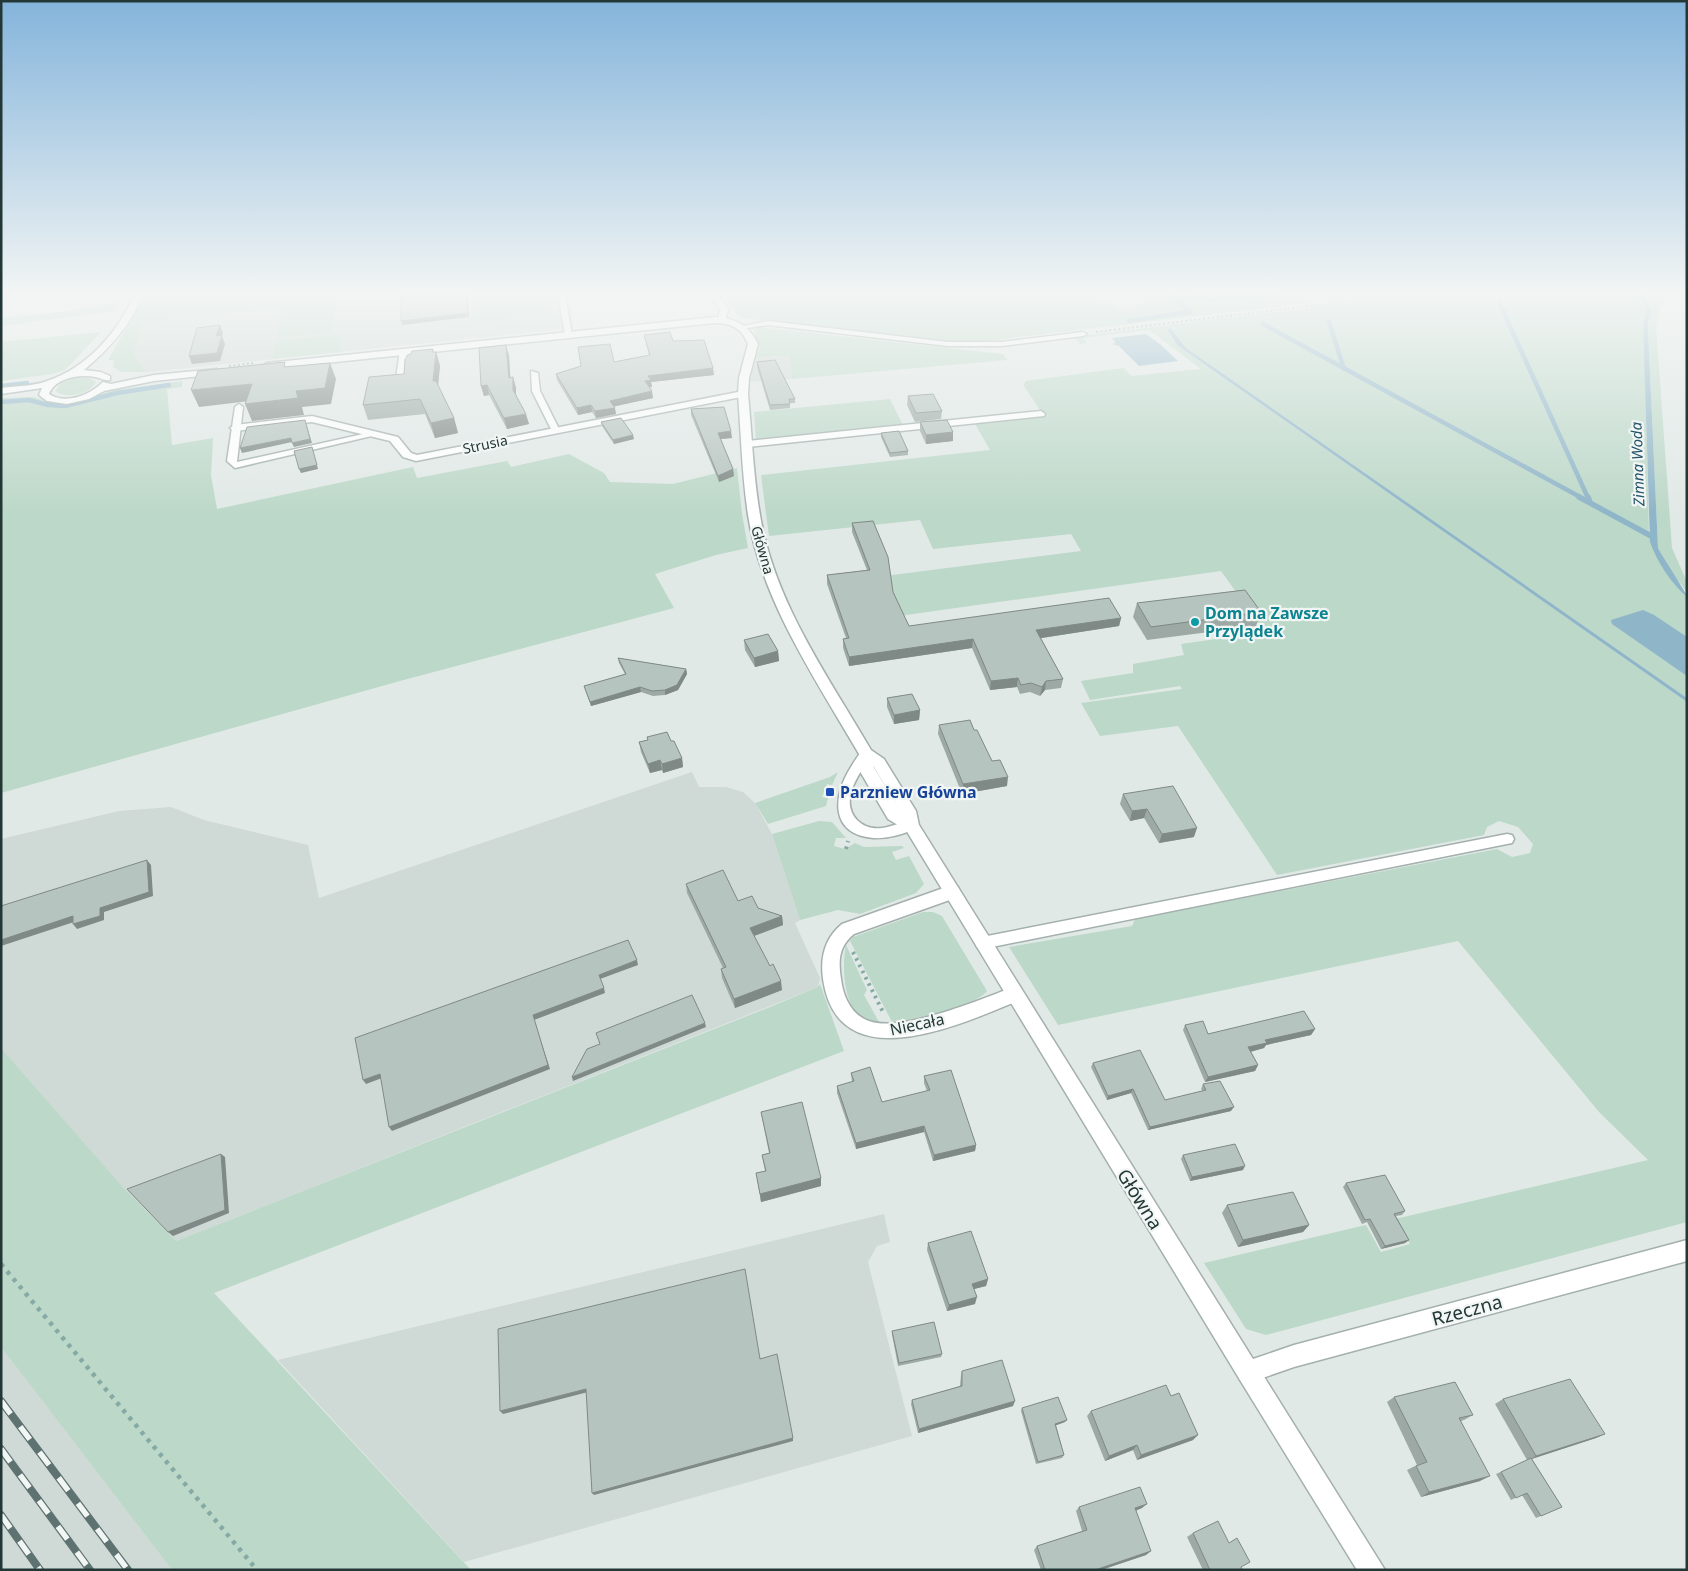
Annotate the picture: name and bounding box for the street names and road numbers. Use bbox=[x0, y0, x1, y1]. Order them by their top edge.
street label: Strusia bbox=[461, 430, 509, 458]
street label: Główna bbox=[747, 524, 779, 576]
street label: Niecała bbox=[888, 1008, 946, 1040]
street label: Główna bbox=[1111, 1164, 1169, 1234]
street label: Rzeczna bbox=[1429, 1288, 1505, 1332]

